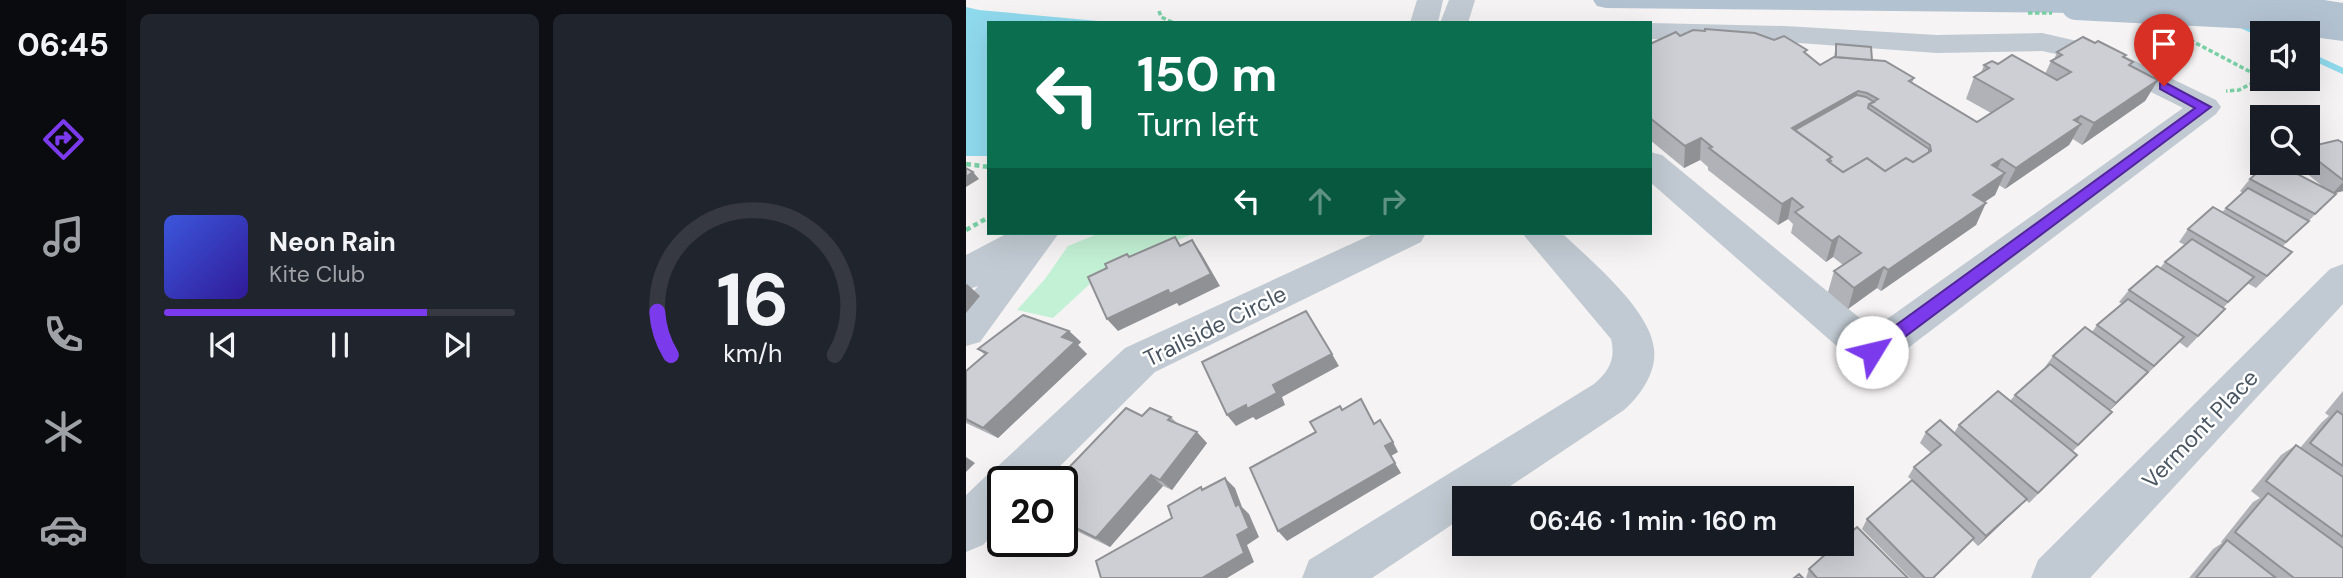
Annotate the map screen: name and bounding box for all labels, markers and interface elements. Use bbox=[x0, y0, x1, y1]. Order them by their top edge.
pin bbox=[2134, 14, 2194, 86]
map controls bbox=[2250, 21, 2320, 175]
button: sound bbox=[2250, 21, 2320, 91]
text: 06:45 bbox=[17, 24, 109, 66]
icon: arrive bbox=[2145, 25, 2183, 63]
text: 150 m bbox=[1137, 42, 1277, 106]
icon: left bbox=[1022, 49, 1113, 140]
text: Turn left bbox=[1137, 104, 1259, 146]
button: search bbox=[2250, 105, 2320, 175]
icon: directions bbox=[39, 115, 88, 164]
icon: left bbox=[1228, 182, 1266, 220]
icon: ahead bbox=[1301, 182, 1339, 220]
icon: right bbox=[1374, 182, 1412, 220]
icon: music bbox=[39, 212, 88, 261]
text: Neon Rain bbox=[269, 225, 396, 259]
text: 16 bbox=[716, 253, 789, 348]
text: Kite Club bbox=[269, 259, 365, 289]
street label: Trailside Circle bbox=[1139, 278, 1291, 374]
icon: phone bbox=[39, 310, 88, 359]
position arrow bbox=[1835, 315, 1909, 389]
icon: previous bbox=[204, 326, 242, 364]
icon: pause bbox=[321, 326, 359, 364]
icon: next bbox=[438, 326, 476, 364]
text: km/h bbox=[723, 337, 782, 370]
street label: Vermont Place bbox=[2135, 363, 2265, 495]
icon: climate bbox=[39, 407, 88, 456]
speed limit sign: 20 bbox=[987, 466, 1078, 557]
text: 06:46 · 1 min · 160 m bbox=[1529, 504, 1777, 538]
icon: car bbox=[39, 505, 88, 554]

